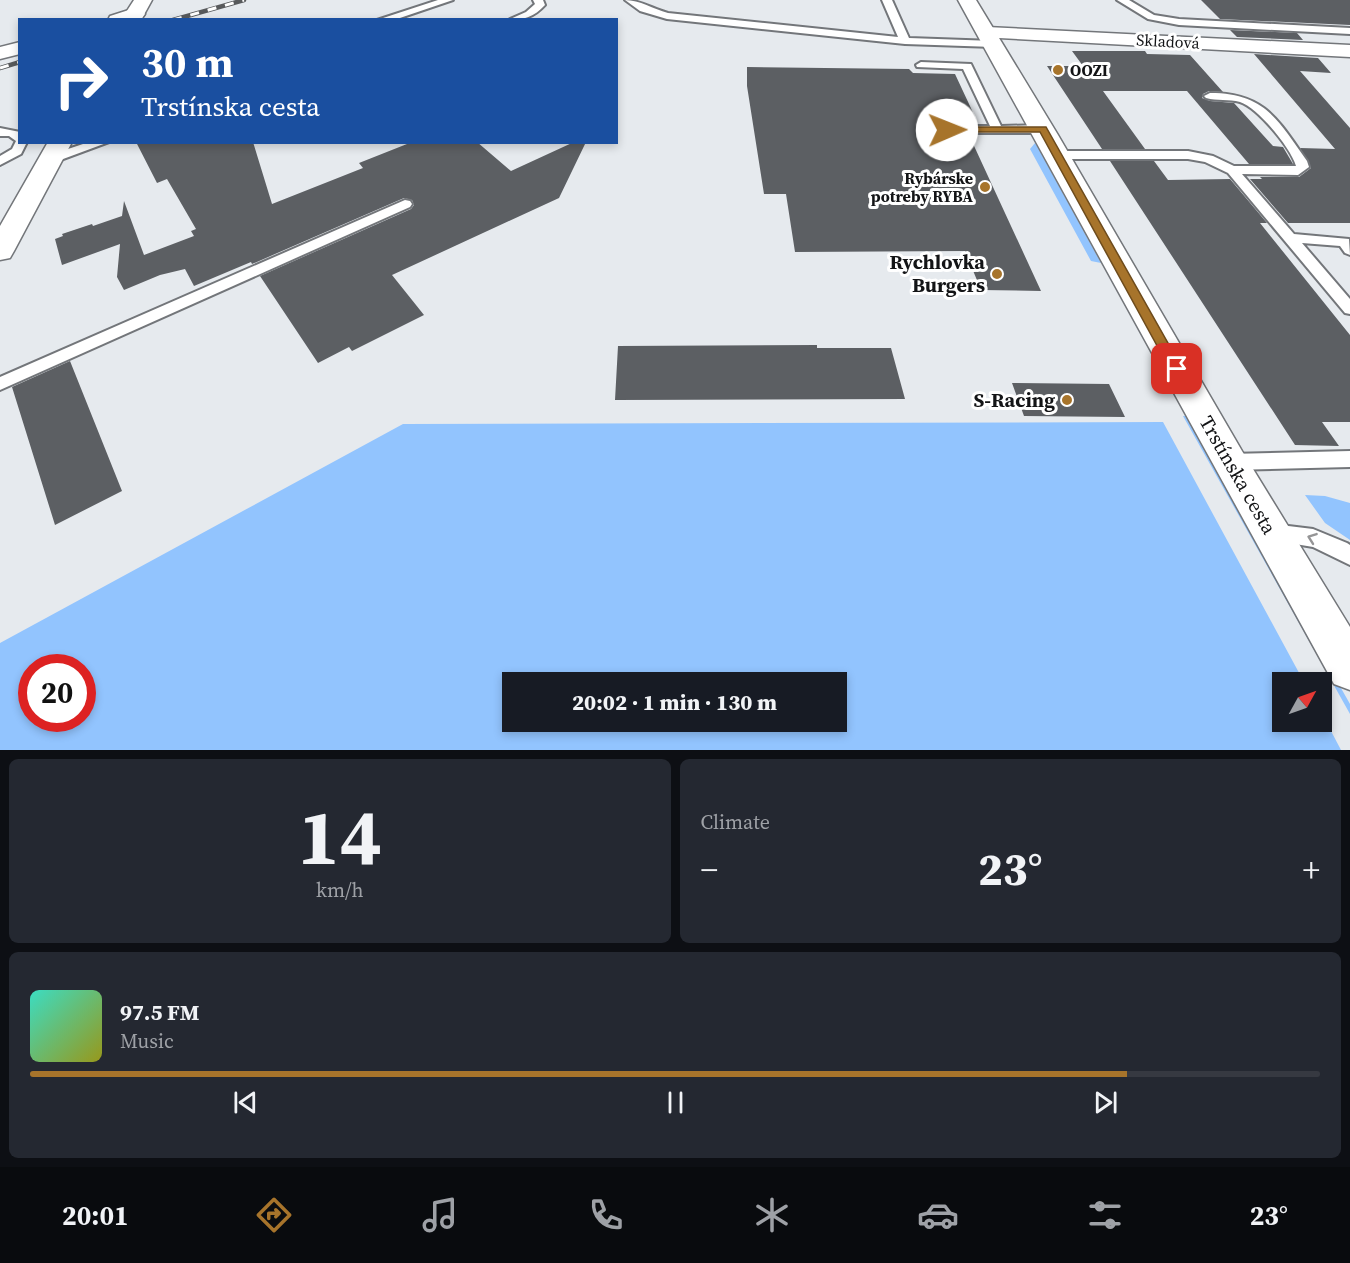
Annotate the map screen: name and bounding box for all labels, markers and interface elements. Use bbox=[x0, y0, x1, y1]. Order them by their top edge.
street label: Skladová bbox=[1136, 28, 1201, 54]
text: 30 m bbox=[141, 33, 234, 91]
icon: right bbox=[42, 42, 120, 120]
place label: OOZI bbox=[1070, 59, 1108, 81]
marker: OOZI bbox=[1051, 63, 1065, 77]
text: Trstínska cesta bbox=[141, 88, 320, 125]
position arrow bbox=[915, 98, 979, 162]
place label: Rybárske potreby RYBA bbox=[871, 167, 973, 207]
marker: Rybárske potreby RYBA bbox=[978, 180, 992, 194]
place label: Rychlovka Burgers bbox=[889, 248, 985, 299]
marker: Rychlovka Burgers bbox=[990, 267, 1004, 281]
pin bbox=[1151, 343, 1202, 394]
icon: arrive bbox=[1160, 352, 1193, 385]
place label: S-Racing bbox=[974, 386, 1055, 414]
marker: S-Racing bbox=[1060, 393, 1074, 407]
street label: Trstínska cesta bbox=[1193, 411, 1284, 540]
one-way arrow bbox=[1307, 532, 1318, 545]
speed limit sign: 20 bbox=[18, 654, 96, 732]
north arrow bbox=[1272, 672, 1332, 732]
map controls bbox=[1272, 672, 1332, 732]
text: 20:02 · 1 min · 130 m bbox=[572, 687, 777, 717]
text: 14 bbox=[297, 783, 382, 890]
text: Climate bbox=[701, 808, 770, 836]
text: 23° bbox=[978, 838, 1042, 900]
text: − bbox=[701, 847, 718, 892]
text: + bbox=[1302, 847, 1320, 892]
text: km/h bbox=[316, 876, 364, 904]
text: 97.5 FM bbox=[120, 997, 199, 1027]
text: Music bbox=[120, 1027, 174, 1055]
icon: previous bbox=[229, 1086, 262, 1119]
icon: pause bbox=[659, 1086, 692, 1119]
icon: next bbox=[1089, 1086, 1122, 1119]
icon: directions bbox=[253, 1194, 295, 1236]
icon: music bbox=[419, 1194, 461, 1236]
icon: phone bbox=[585, 1194, 627, 1236]
icon: climate bbox=[751, 1194, 793, 1236]
icon: car bbox=[917, 1194, 959, 1236]
icon: filters bbox=[1084, 1194, 1126, 1236]
text: 20:01 bbox=[62, 1197, 129, 1234]
text: 23° bbox=[1250, 1197, 1288, 1234]

